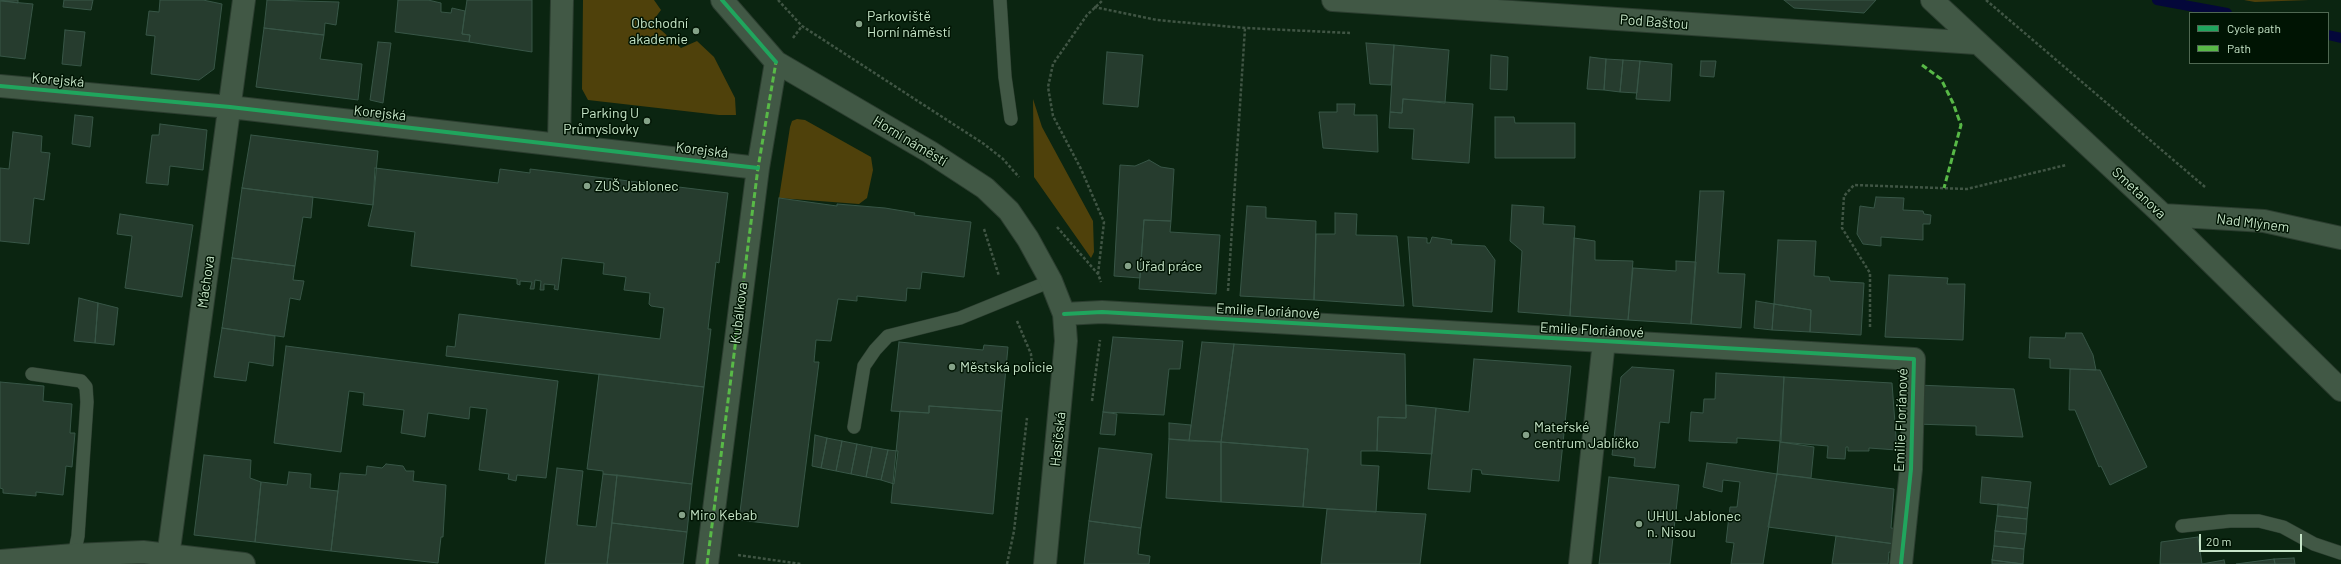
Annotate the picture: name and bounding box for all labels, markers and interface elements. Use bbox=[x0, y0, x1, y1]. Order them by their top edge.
place label: Parkoviště Horní náměstí bbox=[867, 8, 950, 40]
street label: Pod Baštou bbox=[1619, 11, 1689, 33]
legend bbox=[2189, 12, 2329, 64]
place label: Obchodní akademie bbox=[629, 15, 688, 48]
marker: Parkoviště Horní náměstí bbox=[854, 19, 864, 29]
text: Cycle path bbox=[2227, 21, 2281, 35]
marker: Obchodní akademie bbox=[691, 26, 701, 36]
text: Path bbox=[2227, 41, 2251, 55]
street label: Korejská bbox=[31, 69, 85, 91]
street label: Korejská bbox=[353, 102, 407, 124]
place label: Parking U Průmyslovky bbox=[563, 105, 639, 138]
street label: Horní náměstí bbox=[870, 112, 950, 170]
marker: Parking U Průmyslovky bbox=[642, 116, 652, 126]
street label: Korejská bbox=[675, 138, 729, 162]
street label: Smetanova bbox=[2109, 164, 2169, 222]
place label: ZUŠ Jablonec bbox=[595, 178, 679, 194]
marker: ZUŠ Jablonec bbox=[582, 181, 592, 191]
street label: Nad Mlýnem bbox=[2216, 210, 2290, 236]
street label: Máchova bbox=[194, 255, 218, 309]
place label: Úřad práce bbox=[1136, 258, 1202, 274]
marker: Úřad práce bbox=[1123, 261, 1133, 271]
street label: Kubálkova bbox=[727, 281, 751, 345]
street label: Emilie Floriánové bbox=[1216, 300, 1320, 322]
street label: Emilie Floriánové bbox=[1540, 319, 1644, 341]
place label: Městská policie bbox=[960, 359, 1053, 375]
marker: Městská policie bbox=[947, 362, 957, 372]
street label: Emilie Floriánové bbox=[1891, 368, 1911, 472]
street label: Hasičská bbox=[1047, 411, 1069, 467]
place label: Mateřské centrum Jablíčko bbox=[1534, 419, 1639, 452]
marker: Mateřské centrum Jablíčko bbox=[1521, 430, 1531, 440]
place label: Miro Kebab bbox=[690, 507, 757, 523]
place label: UHUL Jablonec n. Nisou bbox=[1647, 508, 1741, 540]
marker: Miro Kebab bbox=[677, 510, 687, 520]
marker: UHUL Jablonec n. Nisou bbox=[1634, 519, 1644, 529]
scale bar bbox=[2201, 526, 2304, 552]
text: 20 m bbox=[2206, 534, 2232, 548]

